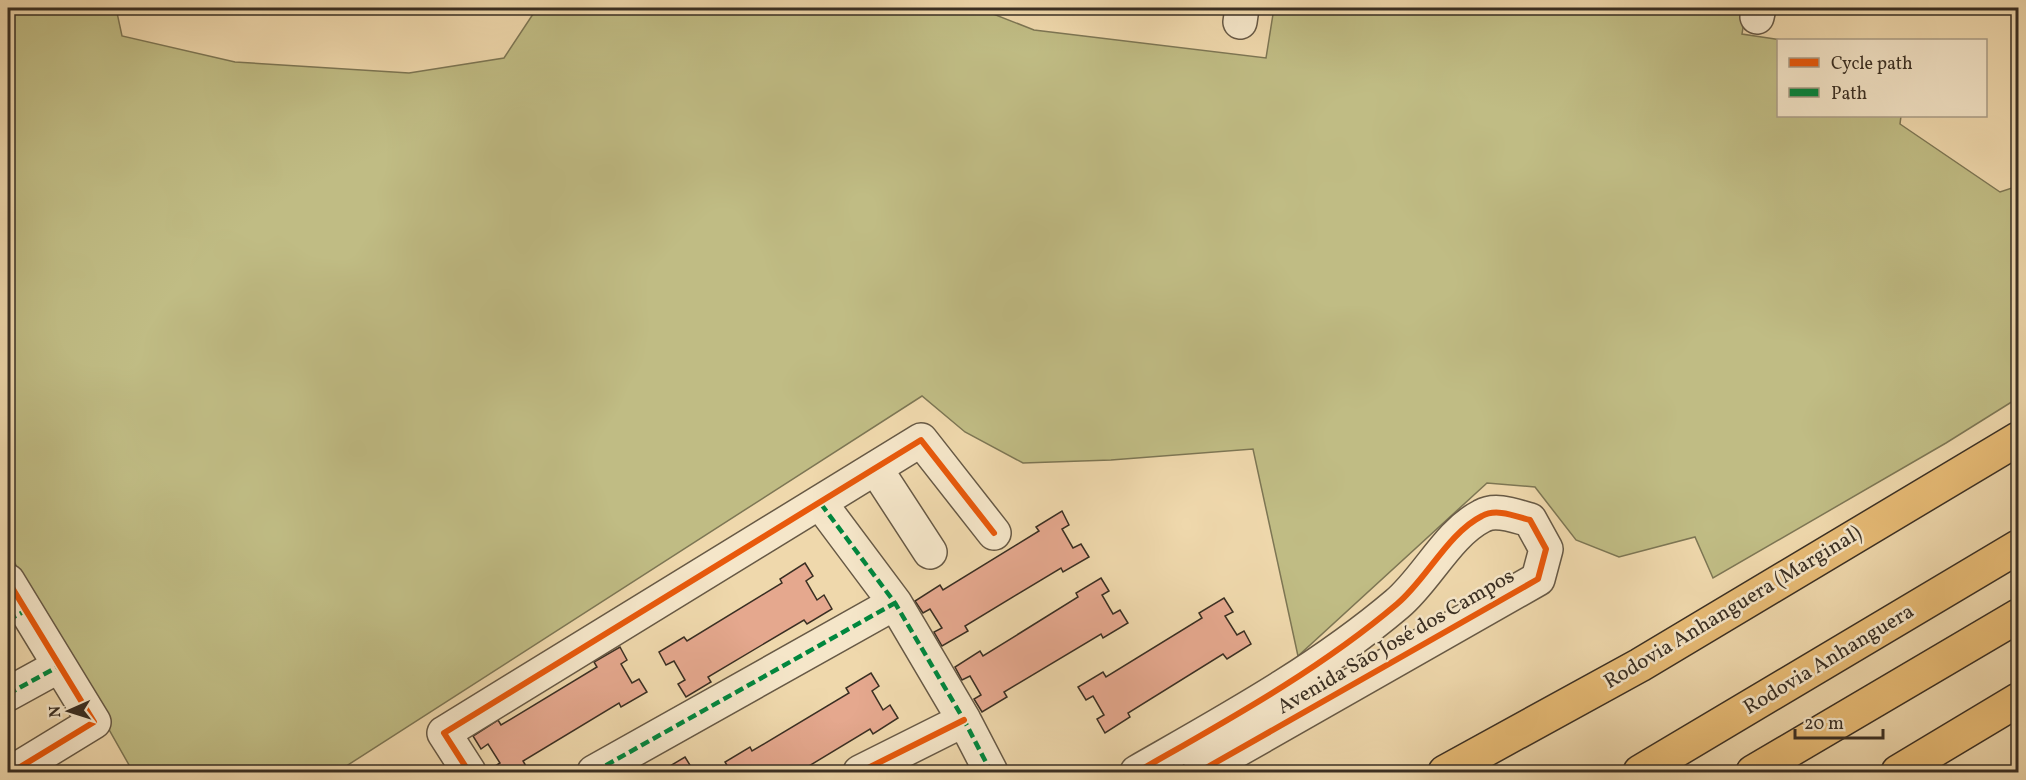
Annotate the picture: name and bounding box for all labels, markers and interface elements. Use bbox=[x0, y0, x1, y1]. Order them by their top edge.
legend bbox=[1777, 39, 1987, 117]
text: Cycle path bbox=[1831, 52, 1913, 77]
text: Path bbox=[1831, 82, 1867, 107]
street label: Rodovia Anhanguera (Marginal) bbox=[1600, 521, 1866, 695]
street label: Avenida São José dos Campos bbox=[1272, 562, 1520, 722]
street label: Rodovia Anhanguera bbox=[1739, 599, 1919, 721]
north arrow bbox=[39, 681, 99, 741]
scale bar bbox=[1795, 702, 1884, 740]
text: N bbox=[45, 705, 67, 718]
text: 20 m bbox=[1804, 712, 1844, 737]

